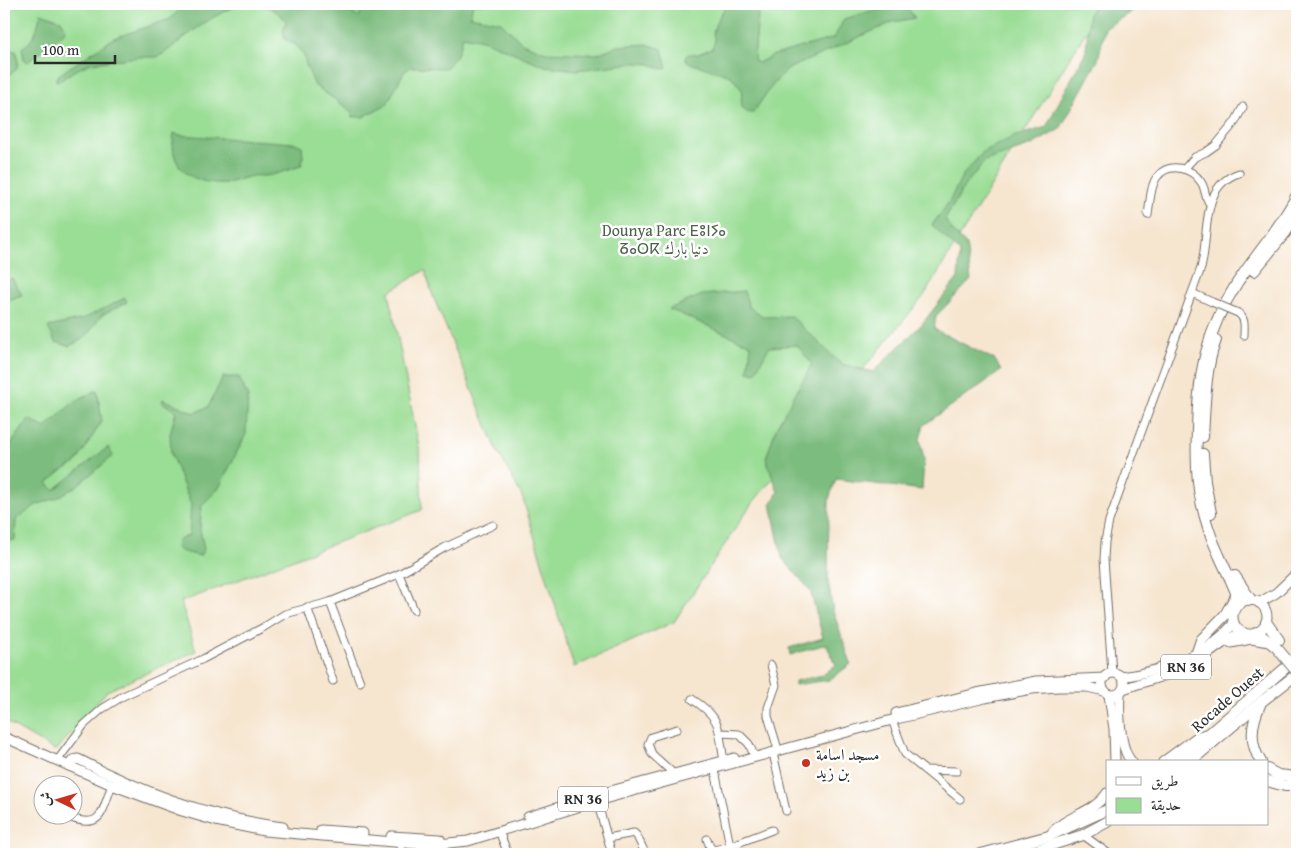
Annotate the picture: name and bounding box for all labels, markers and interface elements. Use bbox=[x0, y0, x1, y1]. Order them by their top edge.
scale bar bbox=[35, 32, 115, 64]
text: 100 m bbox=[42, 39, 80, 60]
park label: Dounya Parc ⴹⵓⵏⵢⴰ ⵒⴰⵔⴽ دنيا بارك bbox=[602, 218, 726, 260]
road number: RN 36 bbox=[1161, 654, 1211, 680]
street label: Rocade Ouest bbox=[1185, 660, 1269, 737]
place label: مسجد اسامة بن زيد bbox=[816, 742, 879, 784]
marker: مسجد اسامة بن زيد bbox=[800, 757, 812, 769]
legend bbox=[1106, 760, 1268, 826]
text: طريق bbox=[1151, 770, 1178, 791]
north arrow bbox=[32, 776, 82, 826]
road number: RN 36 bbox=[558, 786, 608, 812]
text: ش bbox=[34, 791, 56, 807]
text: حديقة bbox=[1151, 794, 1181, 815]

